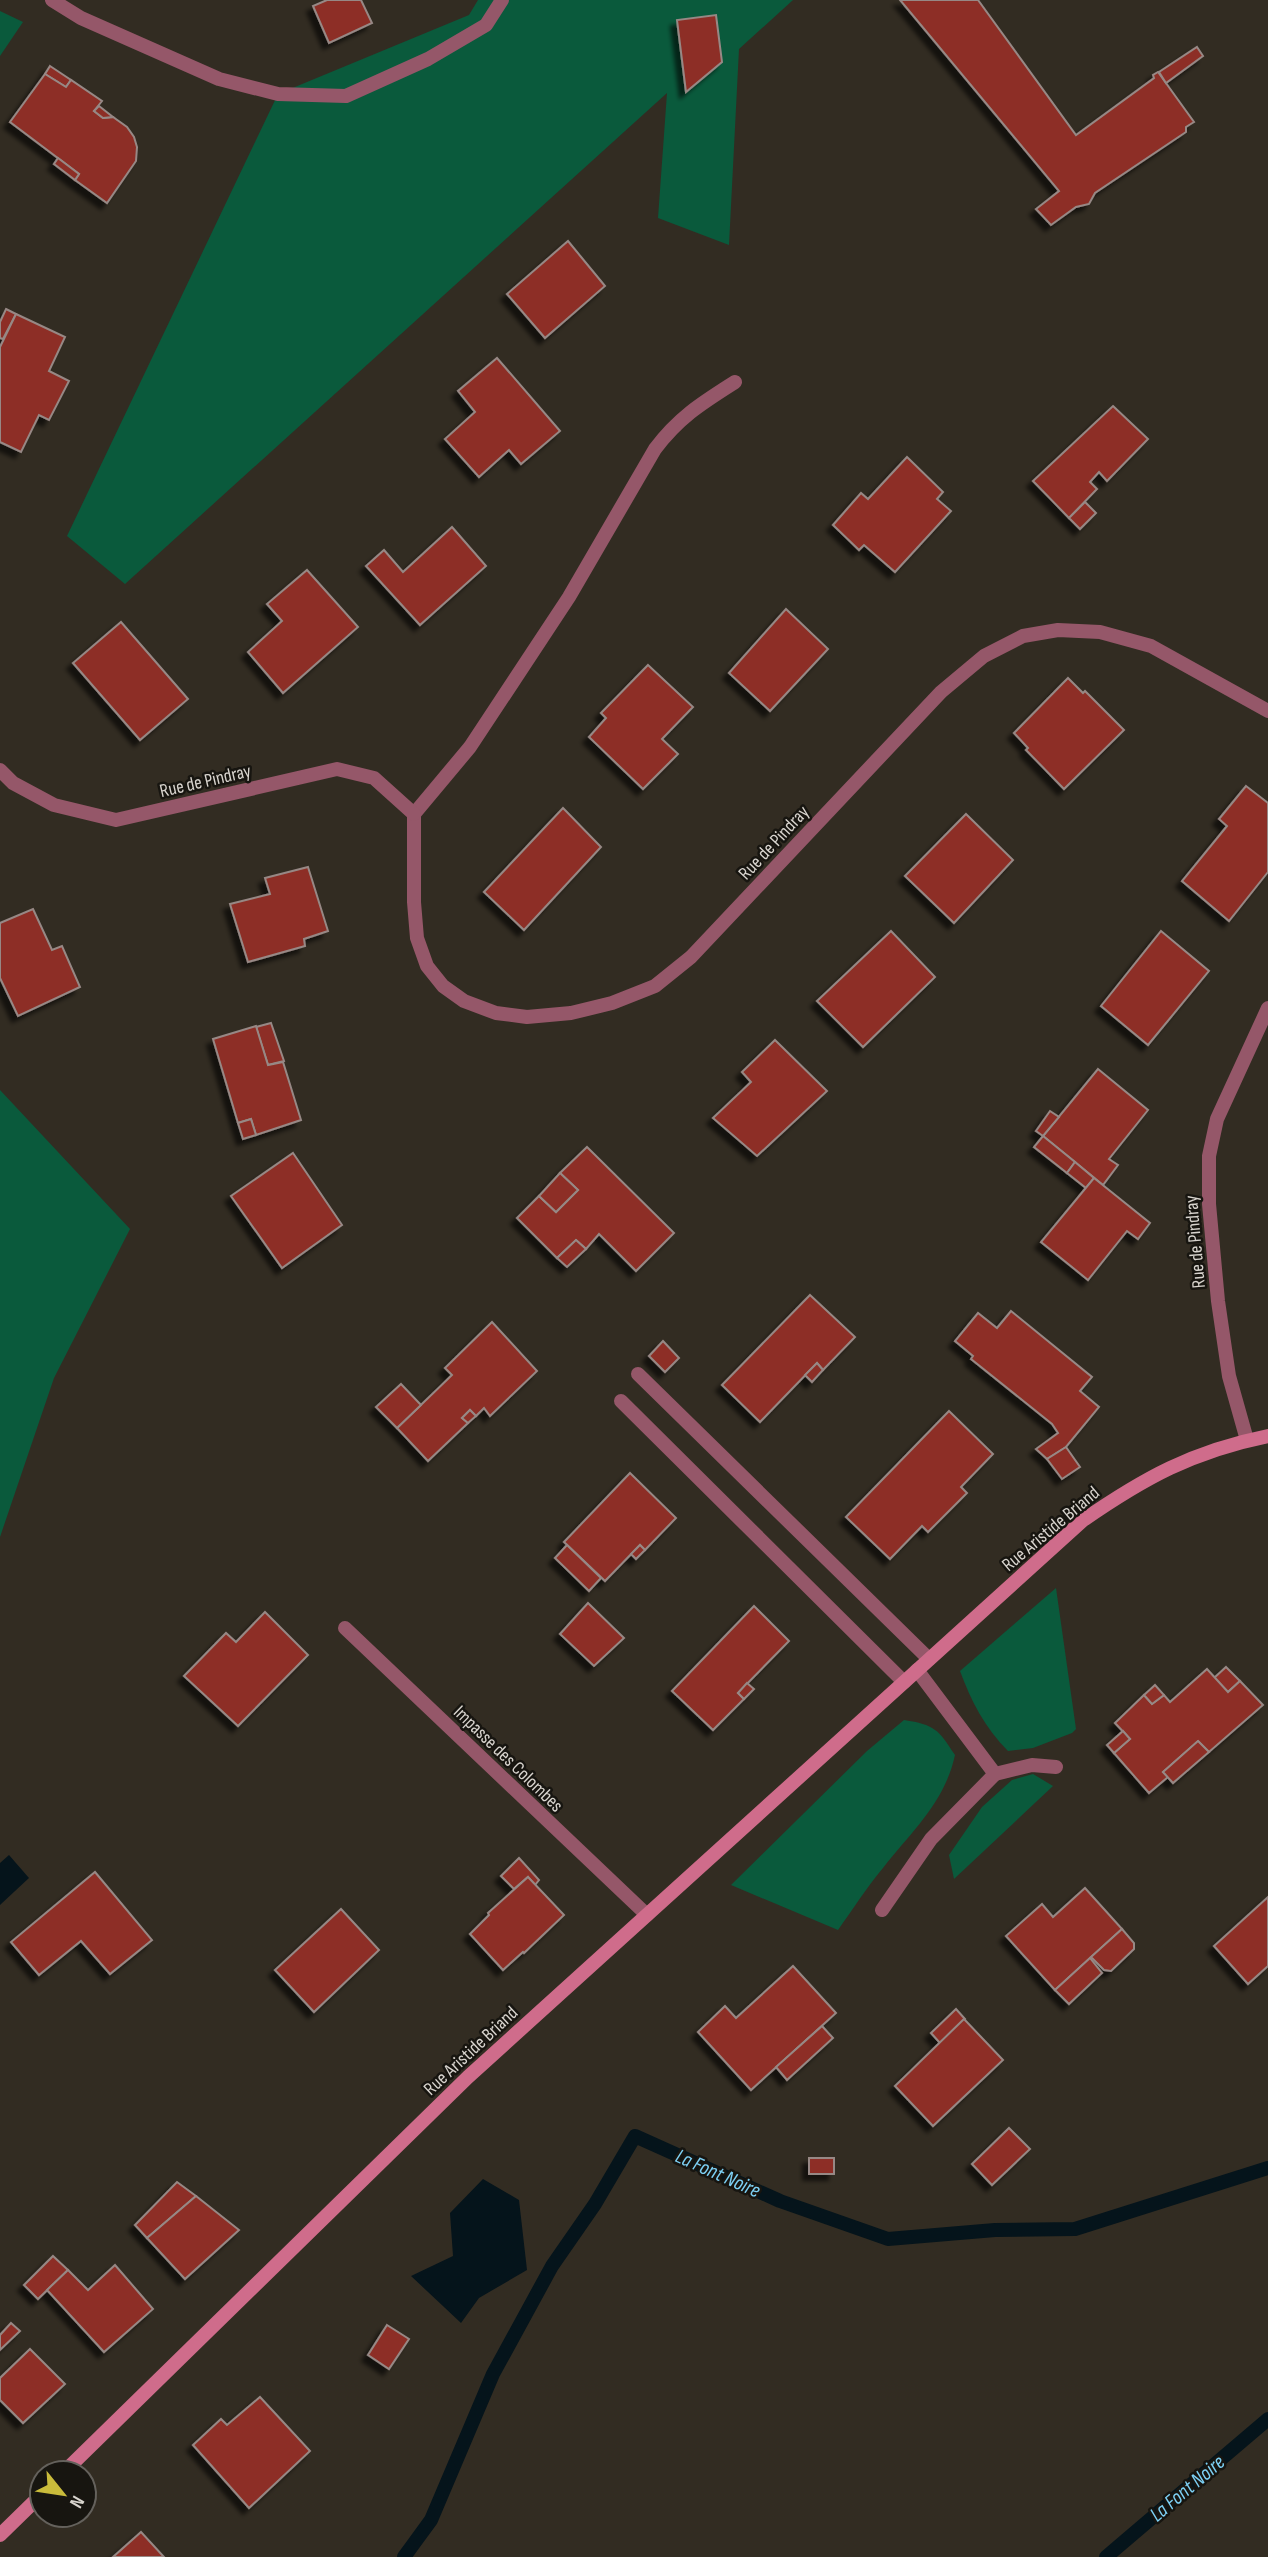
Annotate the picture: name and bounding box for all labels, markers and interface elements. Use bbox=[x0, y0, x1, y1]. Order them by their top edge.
street label: Rue de Pindray bbox=[157, 760, 254, 803]
street label: Rue de Pindray bbox=[734, 801, 815, 885]
street label: Rue de Pindray bbox=[1180, 1194, 1211, 1289]
street label: Rue Aristide Briand bbox=[997, 1482, 1104, 1577]
street label: Impasse des Colombes bbox=[448, 1701, 568, 1817]
street label: Rue Aristide Briand bbox=[419, 2002, 523, 2101]
water label: La Font Noire bbox=[671, 2144, 764, 2203]
water label: La Font Noire bbox=[1145, 2450, 1230, 2527]
north arrow bbox=[28, 2459, 98, 2529]
text: N bbox=[64, 2492, 89, 2512]

